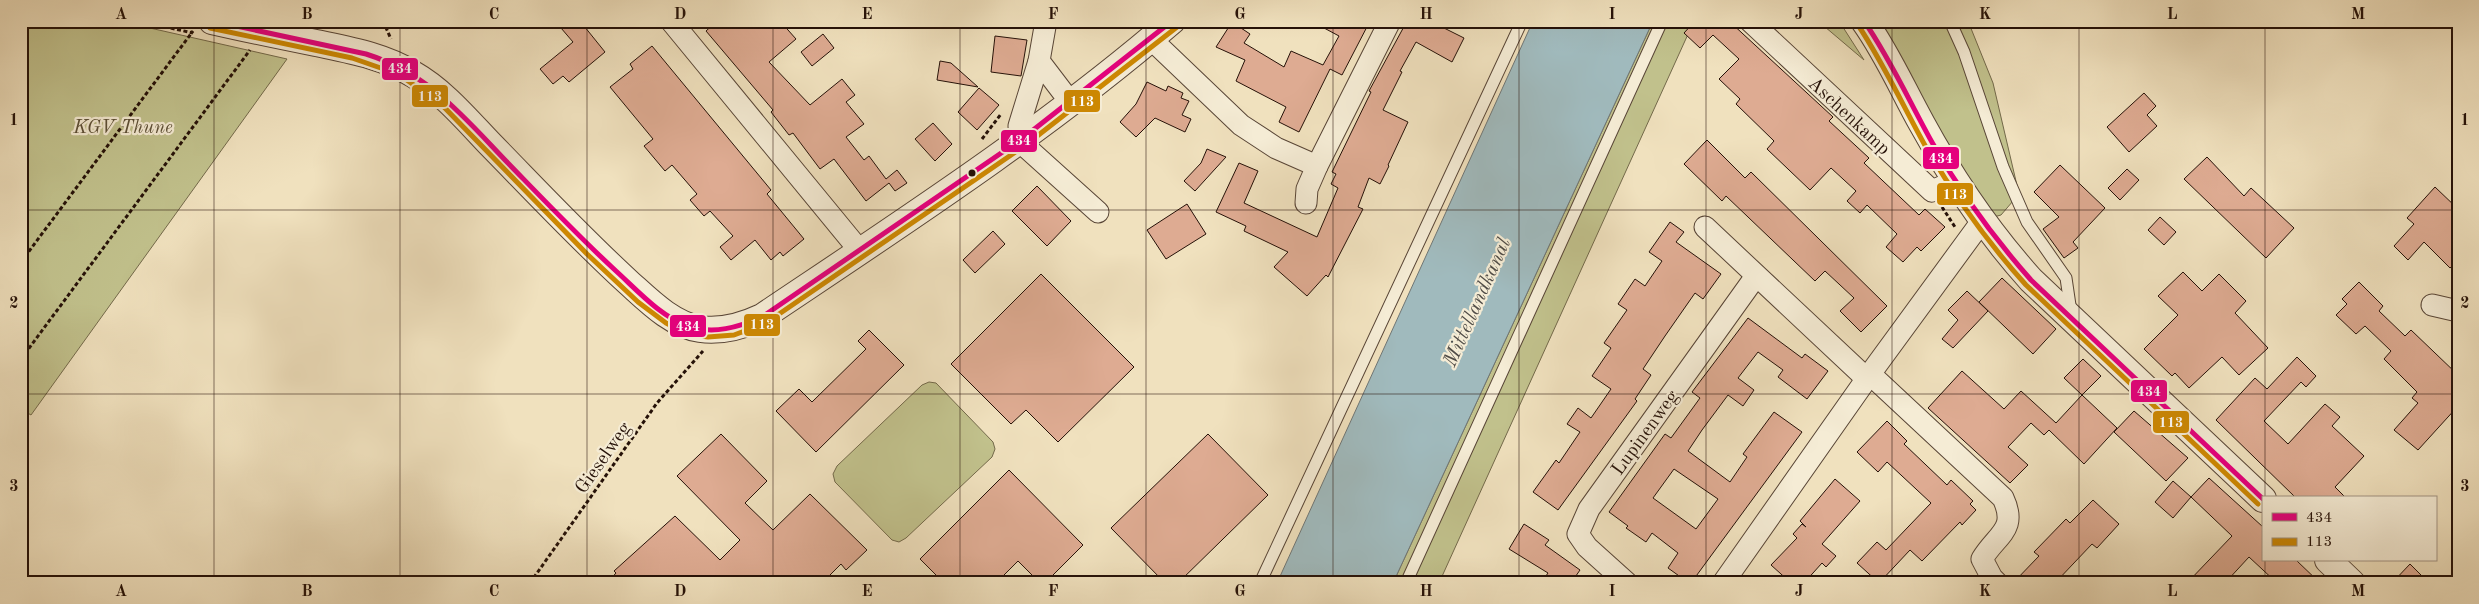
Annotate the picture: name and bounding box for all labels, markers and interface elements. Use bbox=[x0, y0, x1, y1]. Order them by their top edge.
text: A bbox=[115, 7, 127, 23]
text: B bbox=[301, 7, 313, 23]
text: C bbox=[489, 7, 499, 23]
text: D bbox=[674, 7, 686, 23]
text: E bbox=[861, 7, 873, 23]
text: F bbox=[1048, 7, 1059, 23]
text: G bbox=[1234, 7, 1246, 23]
text: H bbox=[1419, 7, 1433, 23]
text: I bbox=[1608, 7, 1616, 23]
text: J bbox=[1795, 7, 1804, 23]
text: K bbox=[1979, 7, 1991, 23]
text: L bbox=[2167, 7, 2178, 23]
text: M bbox=[2351, 7, 2365, 23]
line badge: 434 bbox=[381, 57, 419, 81]
text: 434 bbox=[388, 62, 412, 76]
street label: Aschenkamp bbox=[1804, 74, 1893, 159]
line badge: 113 bbox=[411, 84, 449, 108]
line badge: 113 bbox=[1063, 89, 1101, 113]
text: 113 bbox=[418, 90, 442, 104]
text: 113 bbox=[1070, 95, 1094, 109]
text: 1 bbox=[9, 113, 19, 129]
text: 1 bbox=[2460, 113, 2470, 129]
park label: KGV Thune bbox=[72, 119, 173, 138]
line badge: 434 bbox=[1000, 129, 1038, 153]
text: 434 bbox=[1007, 134, 1031, 148]
line badge: 434 bbox=[1922, 146, 1960, 170]
text: 434 bbox=[1929, 152, 1953, 166]
unlabelled marker bbox=[967, 168, 977, 178]
line badge: 113 bbox=[1936, 182, 1974, 206]
text: 113 bbox=[1943, 188, 1967, 202]
water label: Mittellandkanal bbox=[1440, 235, 1515, 371]
text: 2 bbox=[9, 296, 19, 312]
text: 2 bbox=[2460, 296, 2470, 312]
line badge: 113 bbox=[743, 313, 781, 337]
line badge: 434 bbox=[669, 314, 707, 338]
text: 113 bbox=[750, 318, 774, 332]
text: 434 bbox=[676, 320, 700, 334]
line badge: 434 bbox=[2130, 379, 2168, 403]
text: 434 bbox=[2137, 385, 2161, 399]
street label: Lupinenweg bbox=[1609, 387, 1684, 479]
line badge: 113 bbox=[2152, 410, 2190, 434]
text: 113 bbox=[2159, 416, 2183, 430]
street label: Gieselweg bbox=[573, 419, 636, 498]
text: 3 bbox=[9, 479, 19, 495]
text: 3 bbox=[2460, 479, 2470, 495]
legend bbox=[2262, 496, 2436, 562]
text: 434 bbox=[2306, 511, 2332, 526]
text: 113 bbox=[2306, 535, 2332, 550]
text: A bbox=[115, 584, 127, 600]
text: B bbox=[301, 584, 313, 600]
text: C bbox=[489, 584, 499, 600]
text: D bbox=[674, 584, 686, 600]
text: E bbox=[861, 584, 873, 600]
text: F bbox=[1048, 584, 1059, 600]
text: G bbox=[1234, 584, 1246, 600]
text: H bbox=[1419, 584, 1433, 600]
text: I bbox=[1608, 584, 1616, 600]
text: J bbox=[1795, 584, 1804, 600]
text: K bbox=[1979, 584, 1991, 600]
text: L bbox=[2167, 584, 2178, 600]
text: M bbox=[2351, 584, 2365, 600]

